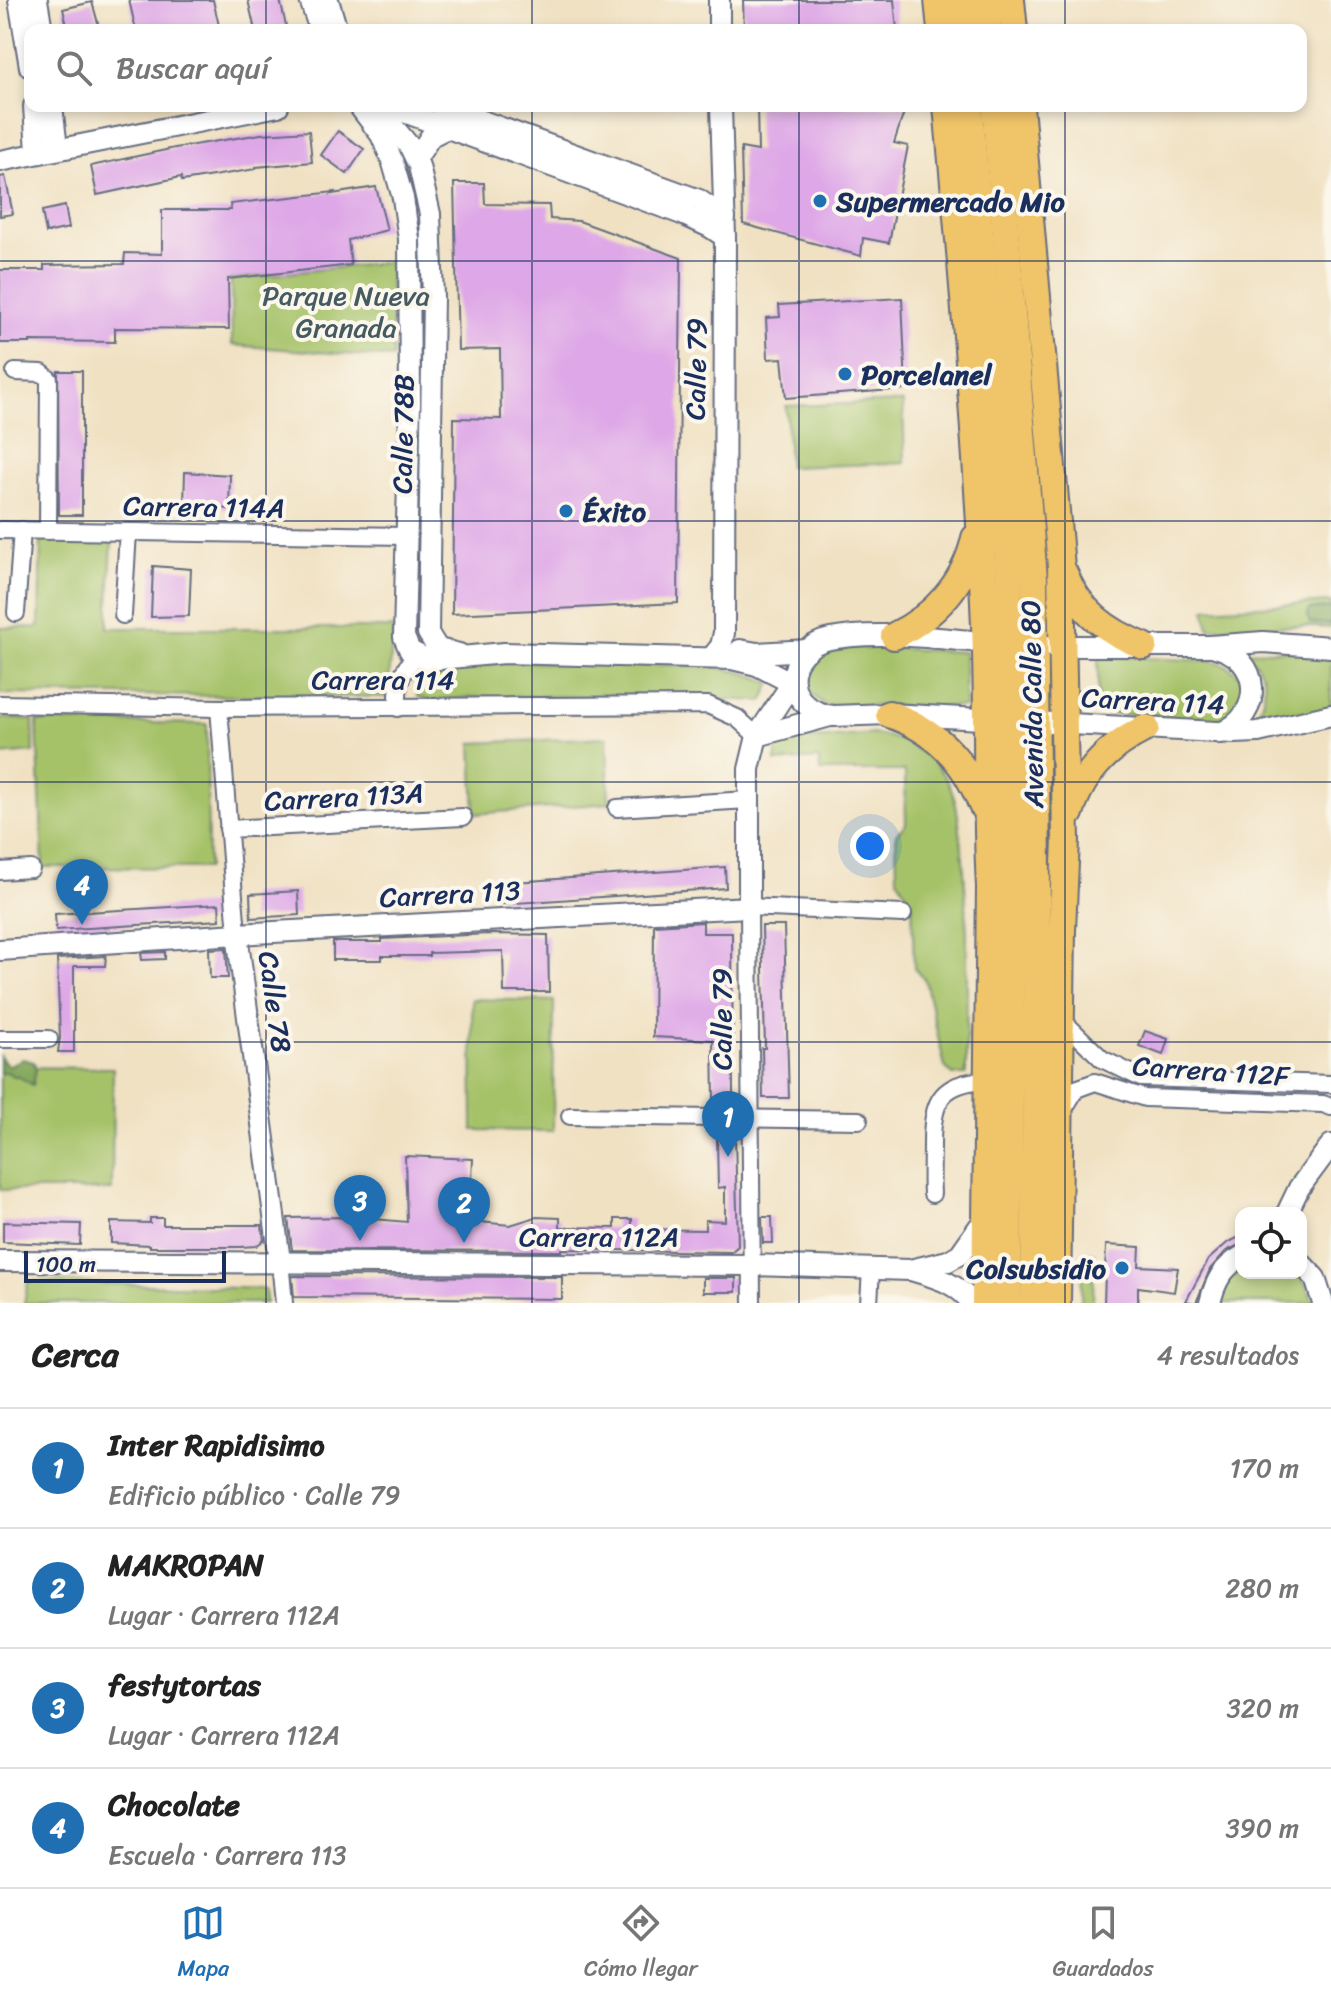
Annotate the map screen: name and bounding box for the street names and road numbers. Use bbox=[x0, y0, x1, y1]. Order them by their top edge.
street label: Calle 79 bbox=[671, 317, 721, 421]
street label: Calle 78B bbox=[377, 374, 429, 494]
street label: Carrera 114A bbox=[123, 481, 285, 533]
street label: Avenida Calle 80 bbox=[1006, 599, 1058, 810]
street label: Carrera 114 bbox=[311, 655, 455, 704]
street label: Carrera 114 bbox=[1080, 673, 1226, 729]
street label: Carrera 113A bbox=[263, 768, 425, 826]
street label: Carrera 113 bbox=[378, 866, 522, 922]
street label: Calle 78 bbox=[244, 948, 306, 1056]
street label: Calle 79 bbox=[697, 968, 746, 1070]
street label: Carrera 112F bbox=[1131, 1041, 1293, 1101]
street label: Carrera 112A bbox=[519, 1212, 679, 1261]

